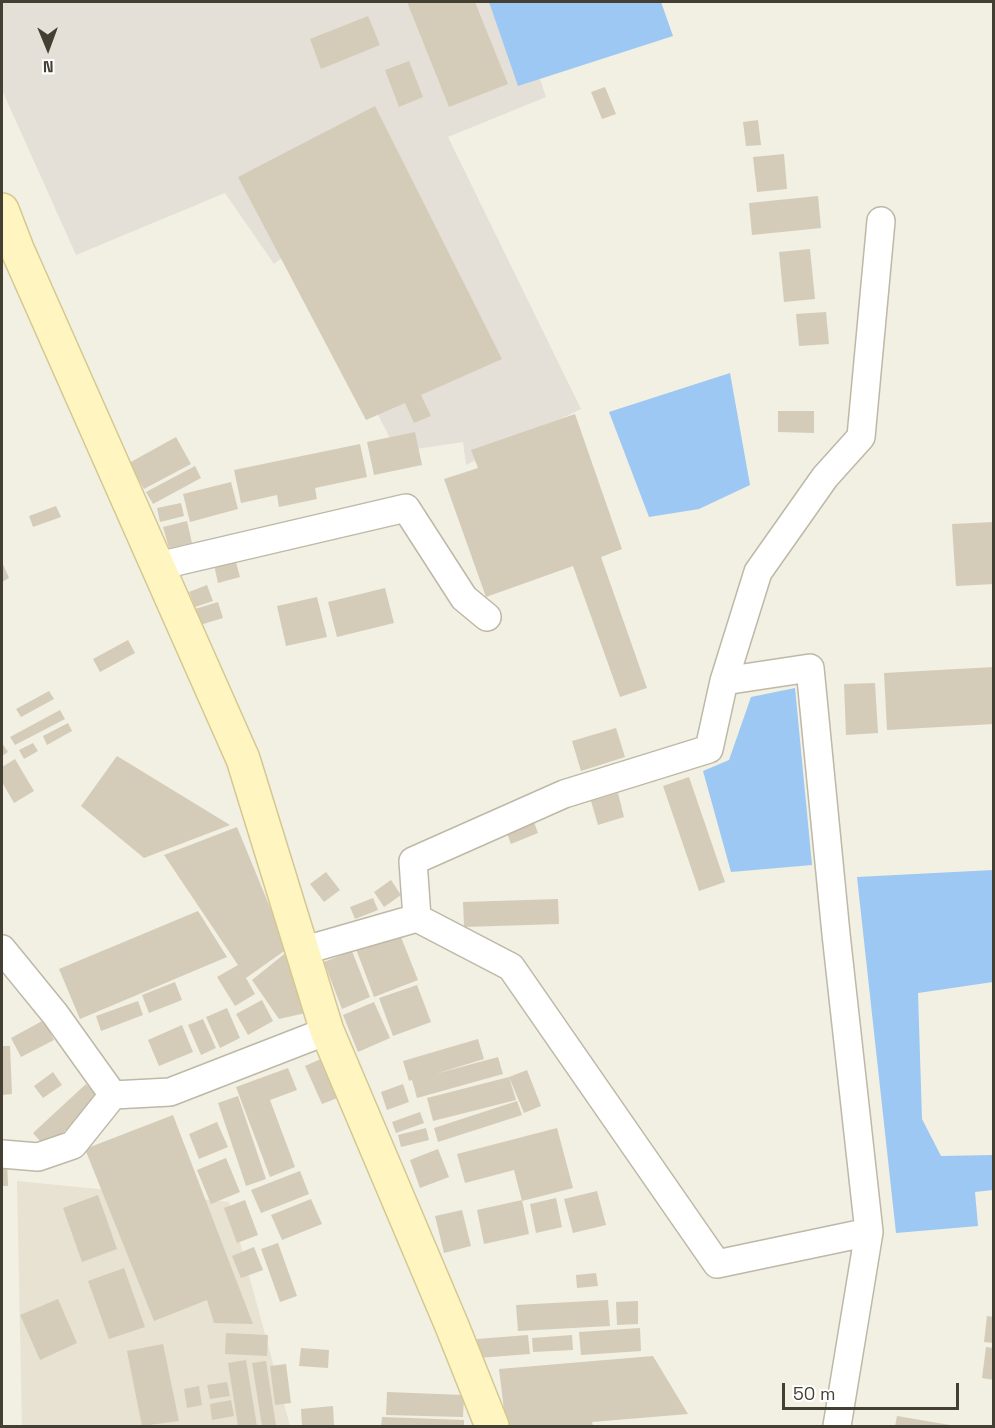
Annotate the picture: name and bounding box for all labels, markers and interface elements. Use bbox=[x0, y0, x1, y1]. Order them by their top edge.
north arrow bbox=[18, 18, 78, 78]
text: N bbox=[43, 56, 54, 77]
scale bar bbox=[785, 1371, 962, 1409]
text: 50 m bbox=[793, 1382, 835, 1405]

